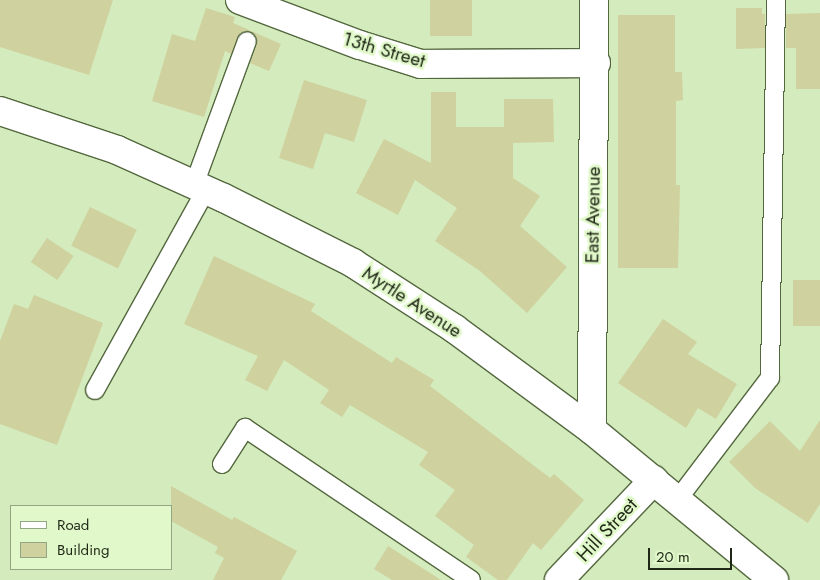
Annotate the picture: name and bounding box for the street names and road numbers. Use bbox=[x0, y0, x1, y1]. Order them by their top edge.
street label: 13th Street bbox=[340, 27, 428, 73]
street label: East Avenue bbox=[581, 166, 605, 264]
street label: Myrtle Avenue bbox=[358, 261, 466, 343]
street label: Hill Street bbox=[572, 494, 642, 566]

